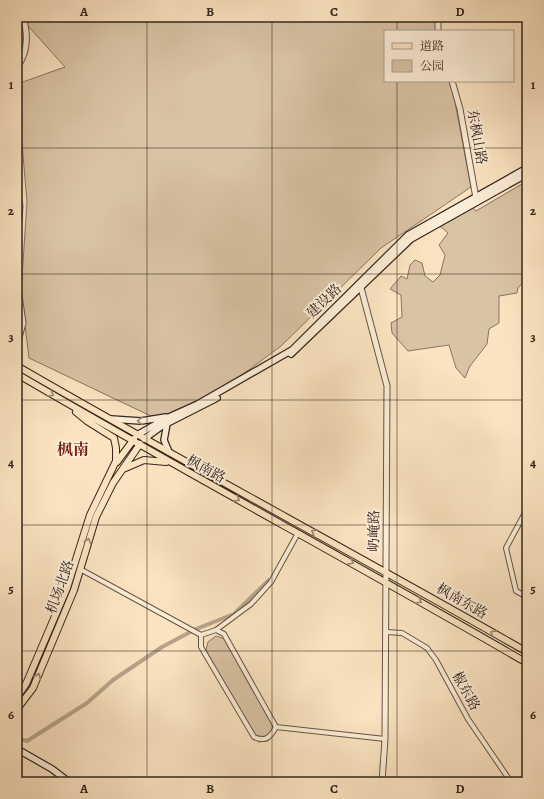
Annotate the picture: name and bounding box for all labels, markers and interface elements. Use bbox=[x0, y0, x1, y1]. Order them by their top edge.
text: A bbox=[79, 3, 89, 20]
text: B bbox=[206, 3, 214, 20]
text: C bbox=[330, 3, 338, 20]
text: D bbox=[455, 3, 465, 20]
legend bbox=[384, 30, 514, 82]
text: 道路 bbox=[420, 38, 444, 54]
text: 公园 bbox=[420, 58, 444, 74]
text: 1 bbox=[9, 76, 14, 93]
text: 1 bbox=[531, 76, 536, 93]
street label: 东枫山路 bbox=[463, 108, 491, 166]
text: 2 bbox=[8, 202, 15, 219]
text: 2 bbox=[530, 202, 537, 219]
street label: 建设路 bbox=[302, 280, 346, 322]
text: 3 bbox=[8, 328, 14, 345]
text: 3 bbox=[530, 328, 536, 345]
one-way arrow bbox=[47, 390, 54, 397]
one-way arrow bbox=[137, 416, 143, 425]
district label: 枫南 bbox=[57, 439, 89, 461]
street label: 枫南路 bbox=[183, 451, 229, 487]
text: 4 bbox=[8, 454, 14, 471]
text: 4 bbox=[530, 454, 536, 471]
one-way arrow bbox=[233, 495, 240, 502]
street label: 屷崦路 bbox=[364, 510, 384, 552]
one-way arrow bbox=[311, 529, 318, 537]
one-way arrow bbox=[84, 538, 92, 545]
street label: 机场北路 bbox=[41, 557, 79, 617]
one-way arrow bbox=[347, 557, 354, 565]
street label: 枫南东路 bbox=[433, 579, 491, 623]
text: 5 bbox=[8, 580, 14, 597]
text: 5 bbox=[530, 580, 536, 597]
one-way arrow bbox=[415, 596, 422, 603]
one-way arrow bbox=[490, 630, 497, 637]
street label: 椒东路 bbox=[448, 668, 484, 714]
one-way arrow bbox=[33, 672, 41, 679]
text: 6 bbox=[8, 706, 14, 723]
text: 6 bbox=[530, 706, 536, 723]
text: A bbox=[79, 780, 89, 797]
text: B bbox=[206, 780, 214, 797]
text: C bbox=[330, 780, 338, 797]
text: D bbox=[455, 780, 465, 797]

